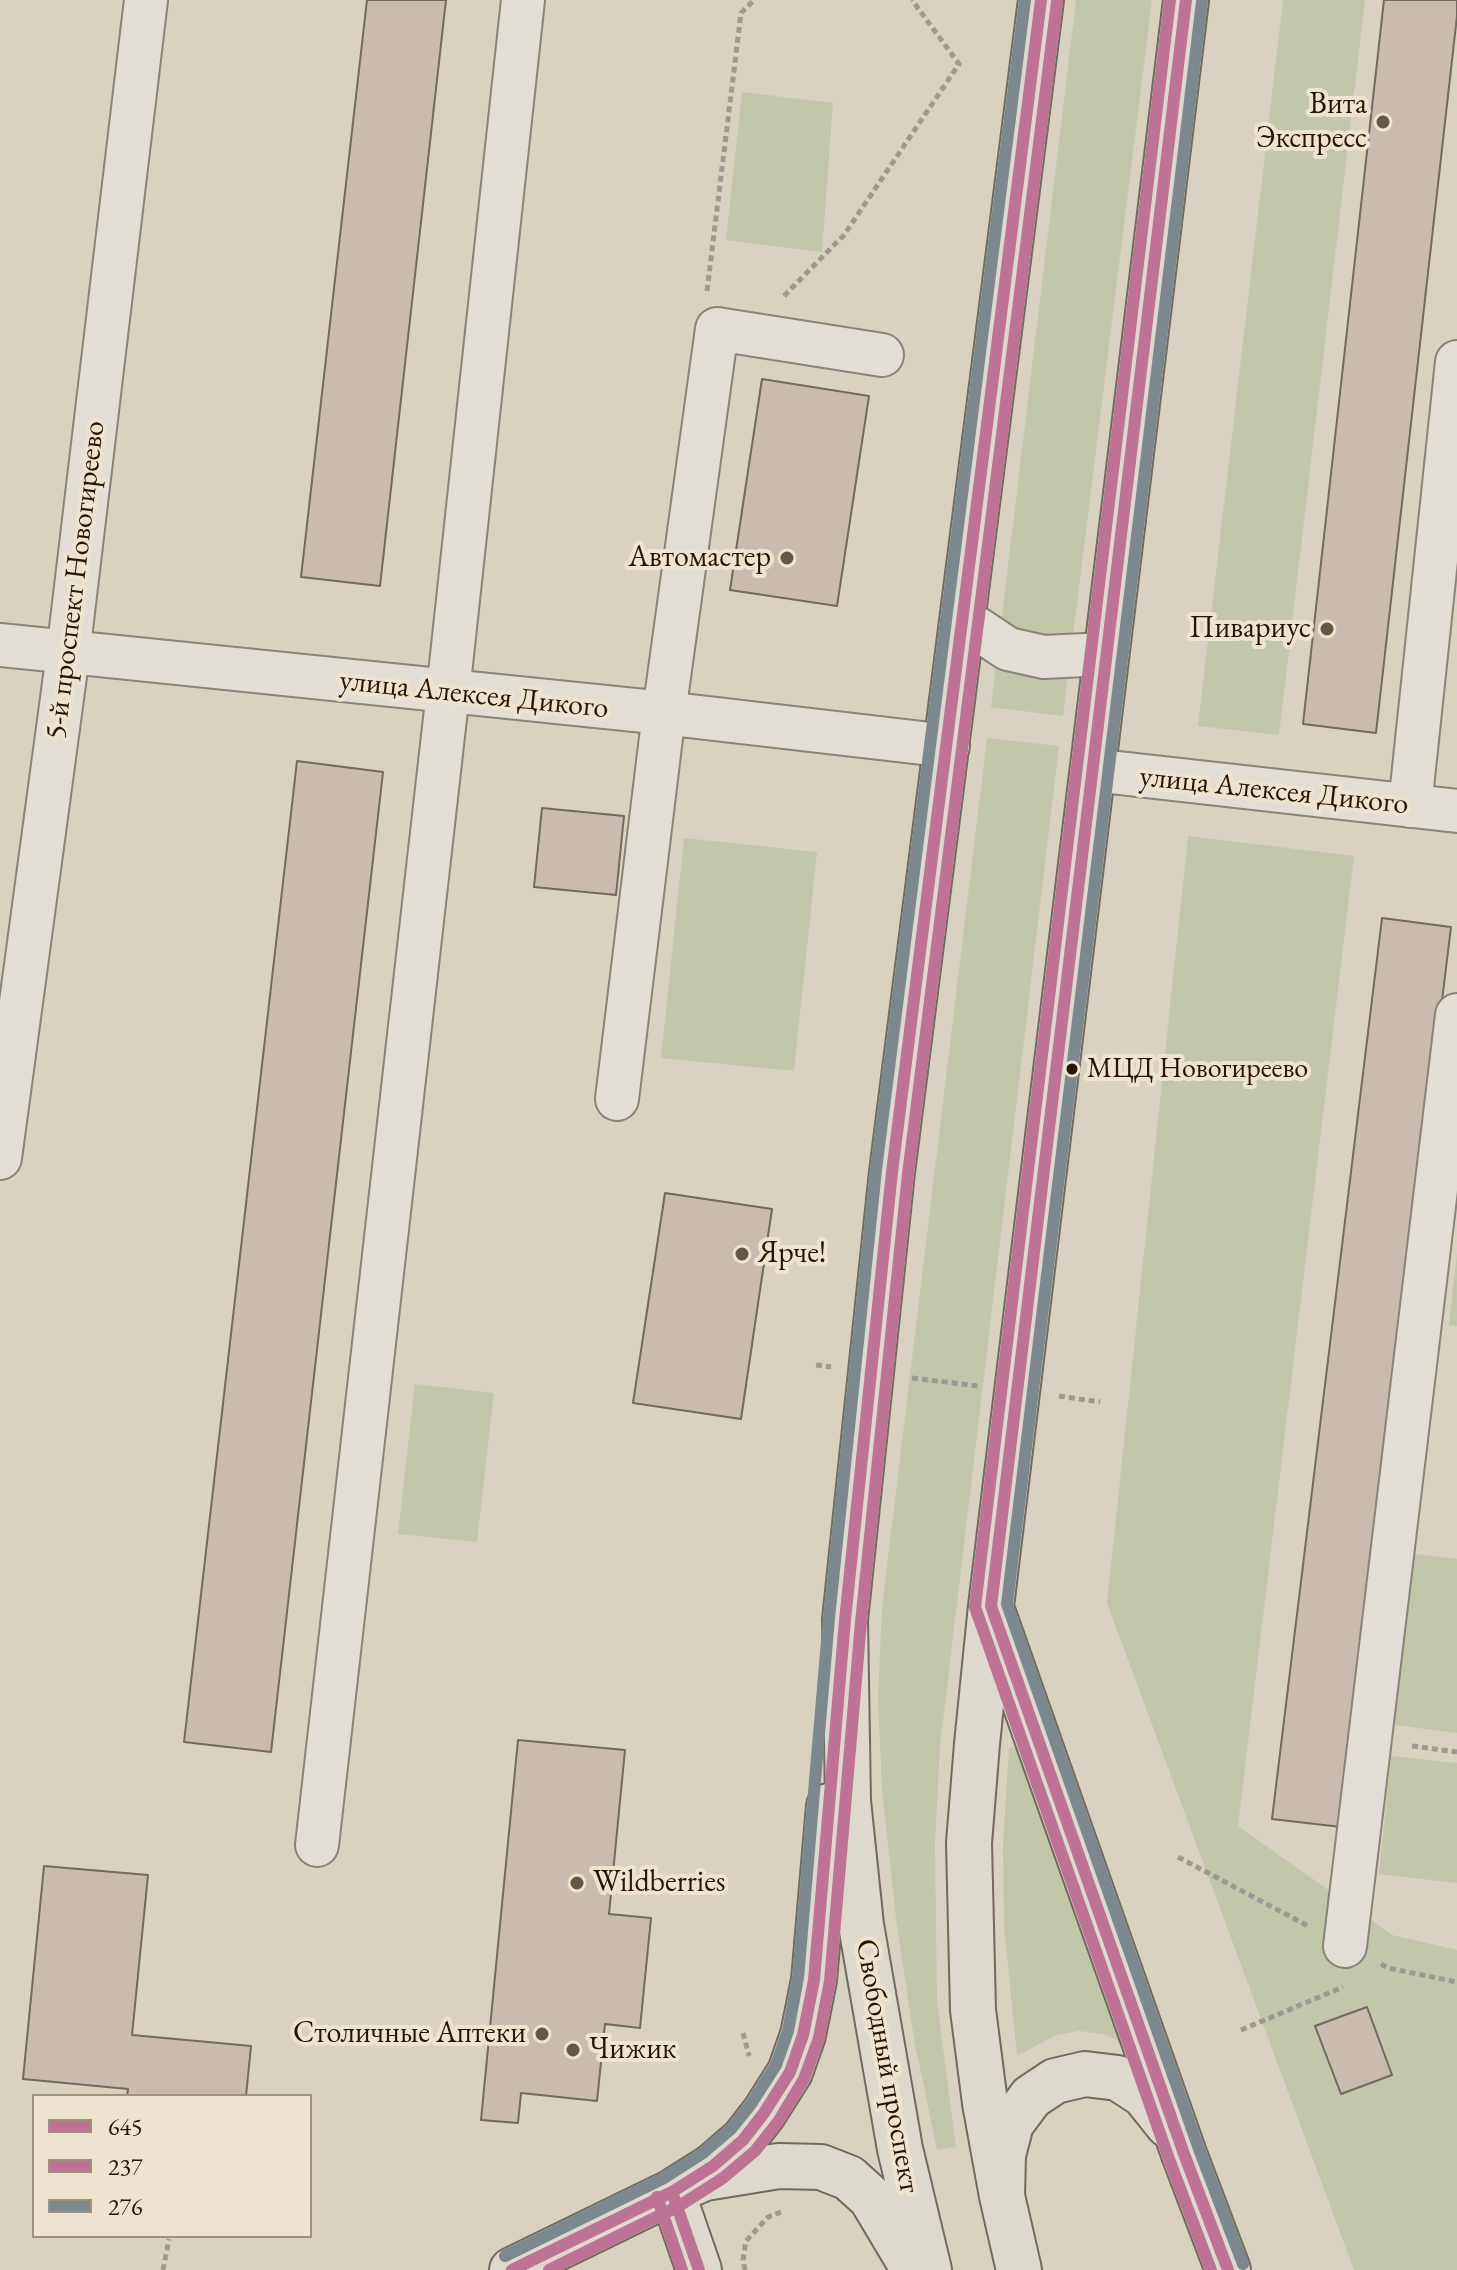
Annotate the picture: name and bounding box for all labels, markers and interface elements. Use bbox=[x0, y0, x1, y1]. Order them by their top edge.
place label: Вита Экспресс bbox=[1256, 87, 1367, 158]
marker: Вита Экспресс bbox=[1374, 113, 1392, 131]
street label: 5-й проспект Новогиреево bbox=[39, 419, 113, 741]
place label: Автомастер bbox=[628, 540, 771, 576]
marker: Автомастер bbox=[778, 549, 796, 567]
place label: Пивариус bbox=[1190, 611, 1311, 647]
marker: Пивариус bbox=[1318, 620, 1336, 638]
street label: улица Алексея Дикого bbox=[338, 663, 610, 727]
street label: улица Алексея Дикого bbox=[1138, 759, 1410, 823]
place label: МЦД Новогиреево bbox=[1087, 1052, 1308, 1086]
marker: МЦД Новогиреево bbox=[1064, 1061, 1080, 1077]
place label: Ярче! bbox=[758, 1236, 826, 1272]
marker: Ярче! bbox=[733, 1245, 751, 1263]
place label: Wildberries bbox=[593, 1865, 726, 1901]
marker: Wildberries bbox=[568, 1874, 586, 1892]
street label: Свободный проспект bbox=[847, 1936, 927, 2196]
place label: Столичные Аптеки bbox=[293, 2016, 526, 2052]
marker: Столичные Аптеки bbox=[533, 2025, 551, 2043]
place label: Чижик bbox=[589, 2032, 676, 2068]
marker: Чижик bbox=[564, 2041, 582, 2059]
legend bbox=[32, 2094, 312, 2238]
text: 645 bbox=[108, 2111, 143, 2142]
text: 237 bbox=[108, 2151, 143, 2182]
text: 276 bbox=[108, 2191, 143, 2222]

